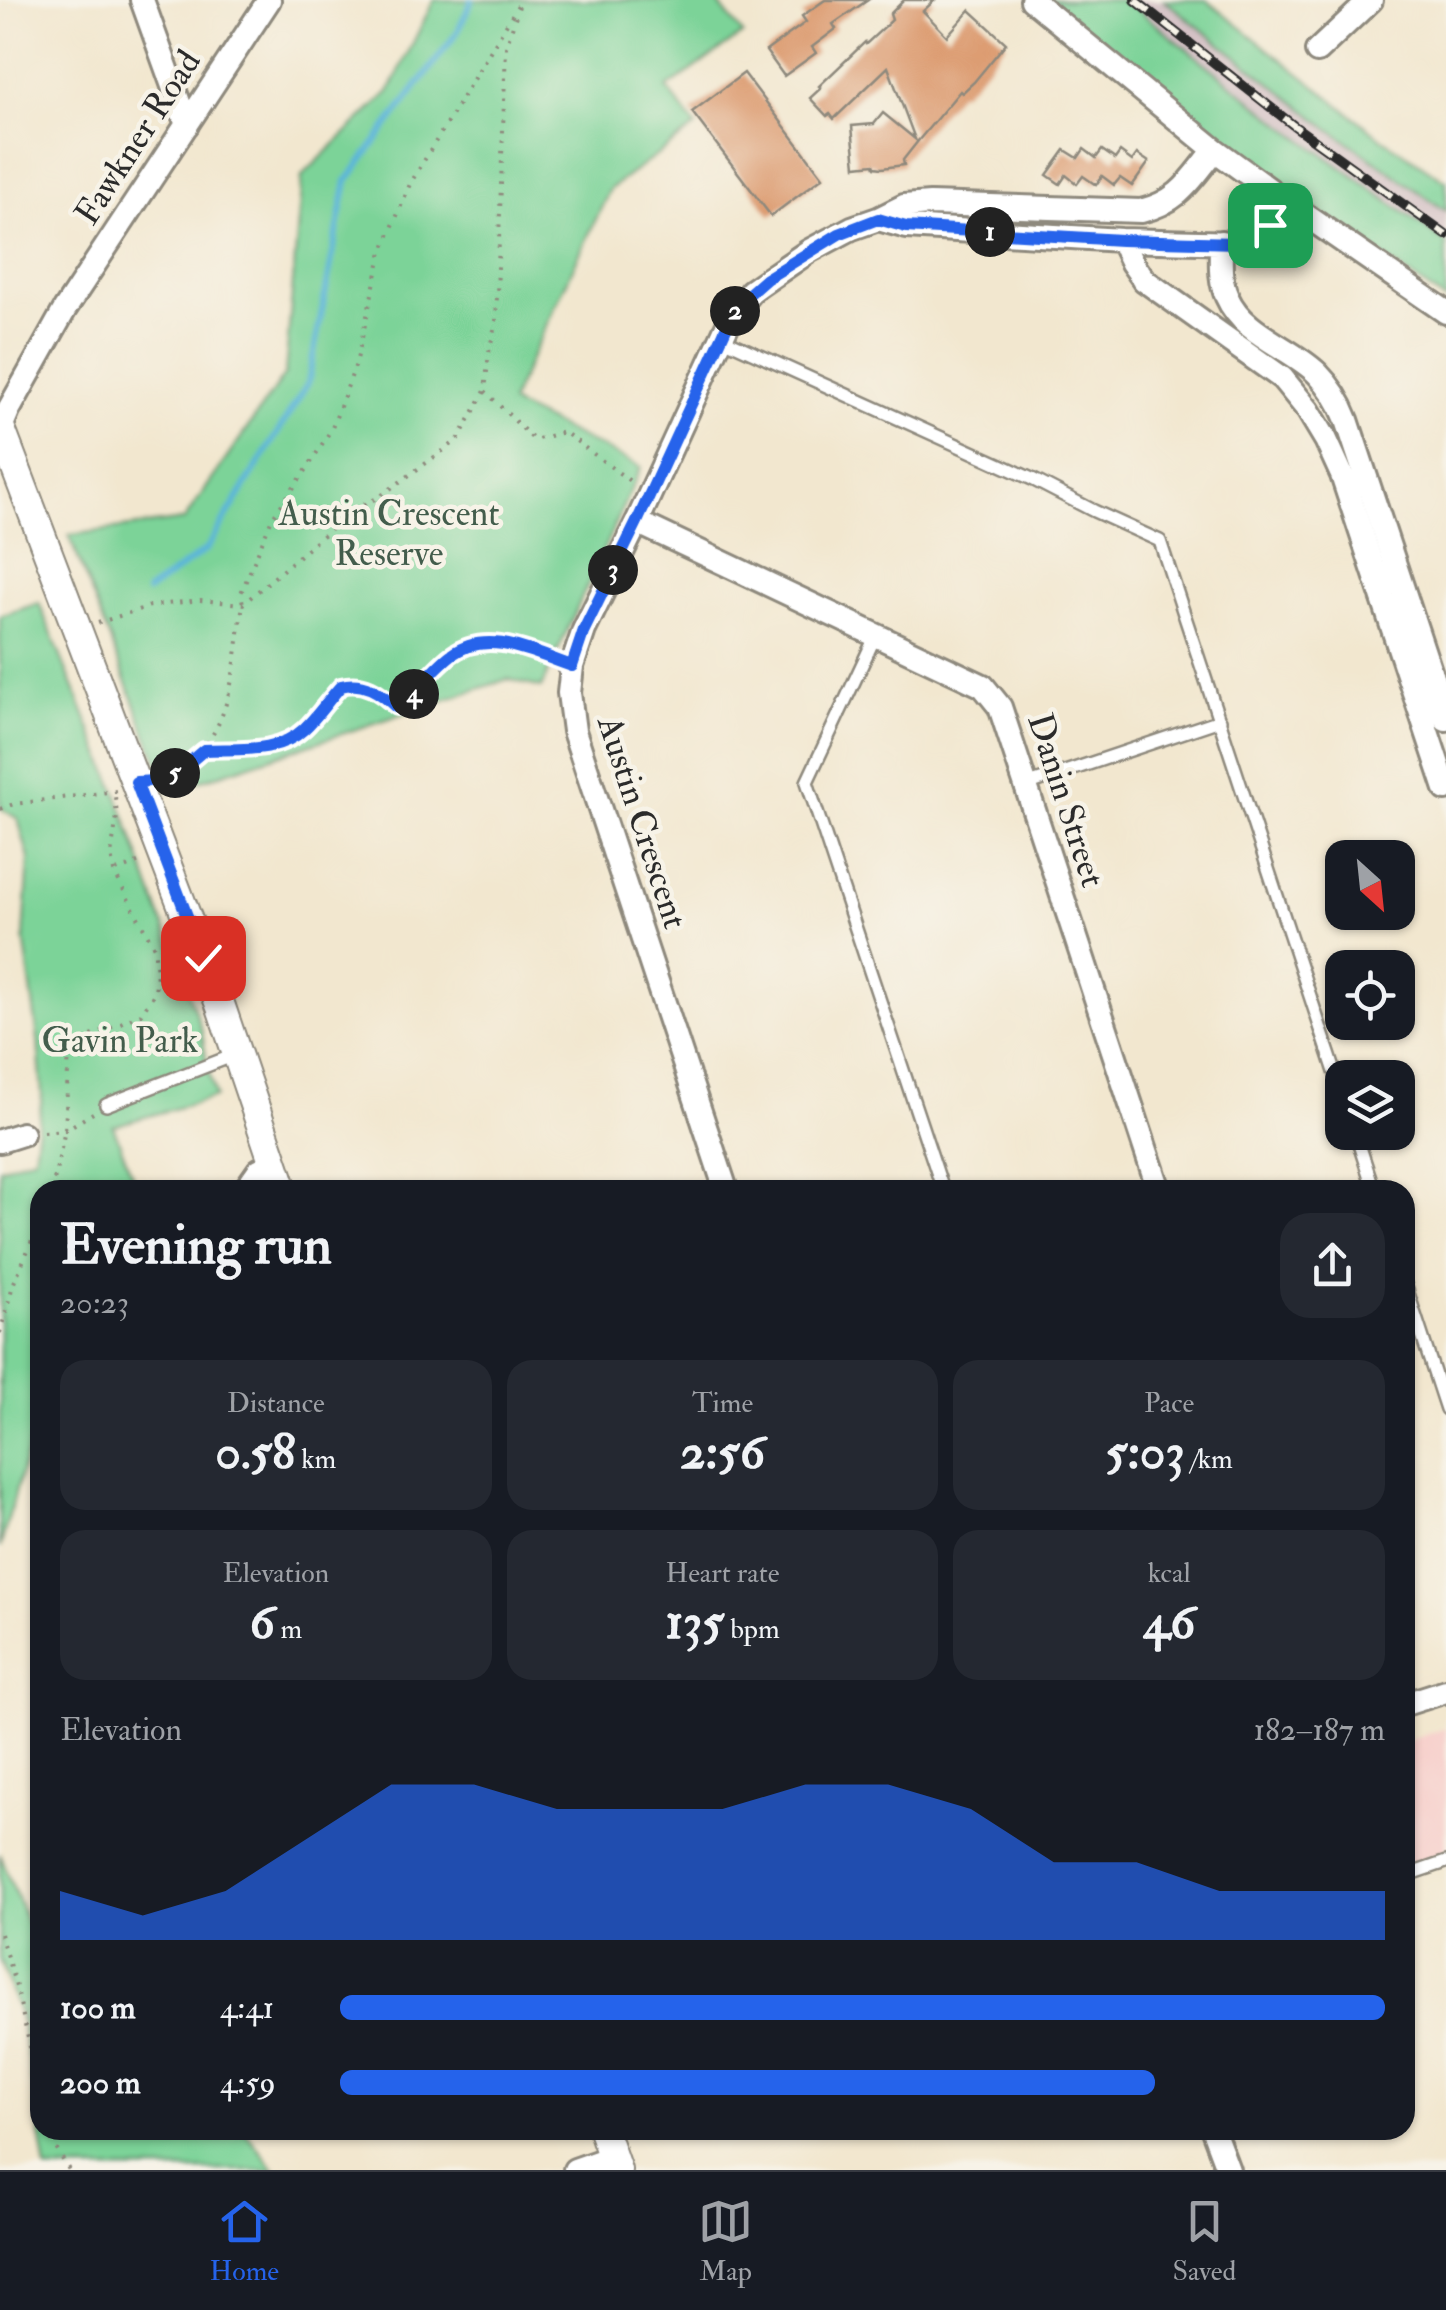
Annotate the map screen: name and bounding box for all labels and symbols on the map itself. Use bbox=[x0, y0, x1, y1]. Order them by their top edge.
street label: Fawkner Road bbox=[65, 42, 211, 233]
pin bbox=[1228, 183, 1313, 268]
pin: 1 bbox=[965, 207, 1015, 257]
pin: 2 bbox=[710, 286, 760, 336]
park label: Austin Crescent Reserve bbox=[277, 492, 500, 576]
pin: 3 bbox=[588, 545, 638, 595]
pin: 4 bbox=[389, 669, 439, 719]
street label: Danin Street bbox=[1017, 708, 1115, 893]
street label: Austin Crescent bbox=[587, 709, 697, 934]
pin: 5 bbox=[150, 748, 200, 798]
north arrow bbox=[1325, 840, 1415, 930]
pin bbox=[161, 916, 246, 1001]
park label: Gavin Park bbox=[42, 1019, 199, 1063]

